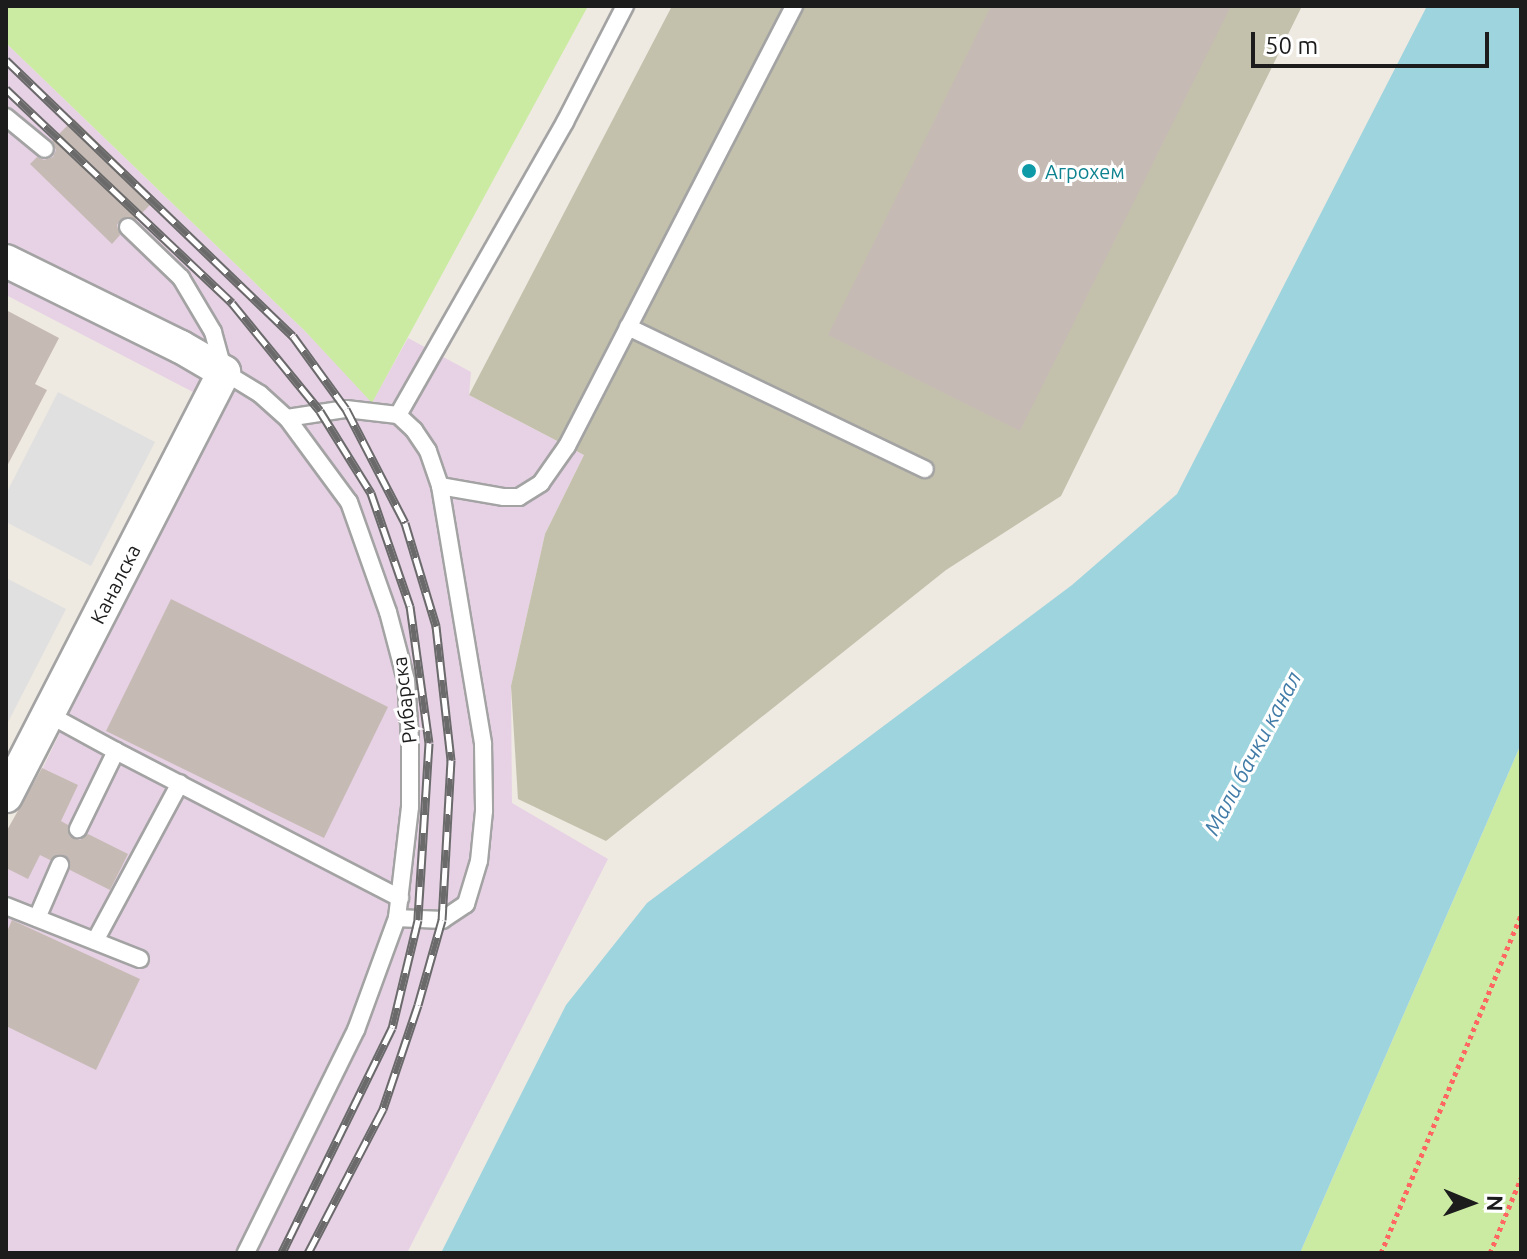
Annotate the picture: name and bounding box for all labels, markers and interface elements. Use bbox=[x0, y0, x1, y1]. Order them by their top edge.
scale bar bbox=[1255, 16, 1493, 66]
text: 50 m bbox=[1265, 32, 1318, 59]
place label: Агрохем bbox=[1045, 159, 1125, 183]
marker: Агрохем bbox=[1020, 162, 1038, 180]
street label: Каналска bbox=[85, 540, 145, 628]
street label: Рибарска bbox=[387, 655, 421, 745]
water label: Мали бачки канал bbox=[1198, 667, 1306, 839]
north arrow bbox=[1431, 1163, 1511, 1243]
text: N bbox=[1483, 1195, 1508, 1212]

